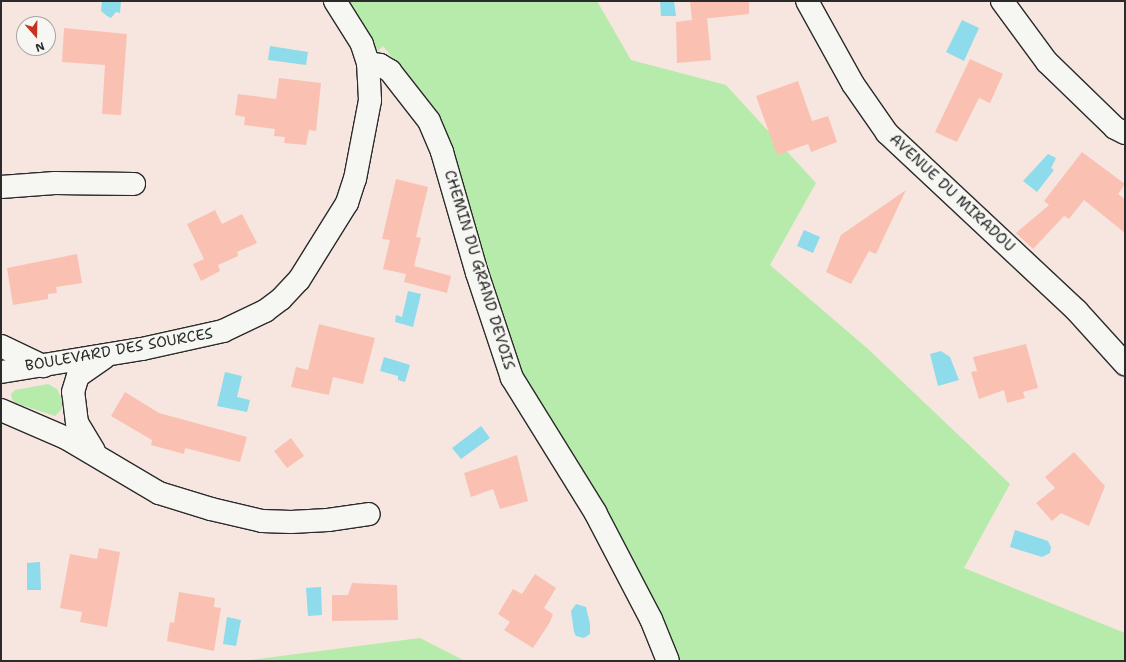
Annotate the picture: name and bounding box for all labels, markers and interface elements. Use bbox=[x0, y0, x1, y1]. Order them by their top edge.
north arrow bbox=[16, 16, 56, 56]
text: N bbox=[33, 38, 47, 55]
street label: AVENUE DU MIRADOU bbox=[886, 130, 1018, 256]
street label: CHEMIN DU GRAND DEVOIS bbox=[440, 168, 518, 372]
street label: BOULEVARD DES SOURCES bbox=[24, 325, 214, 375]

